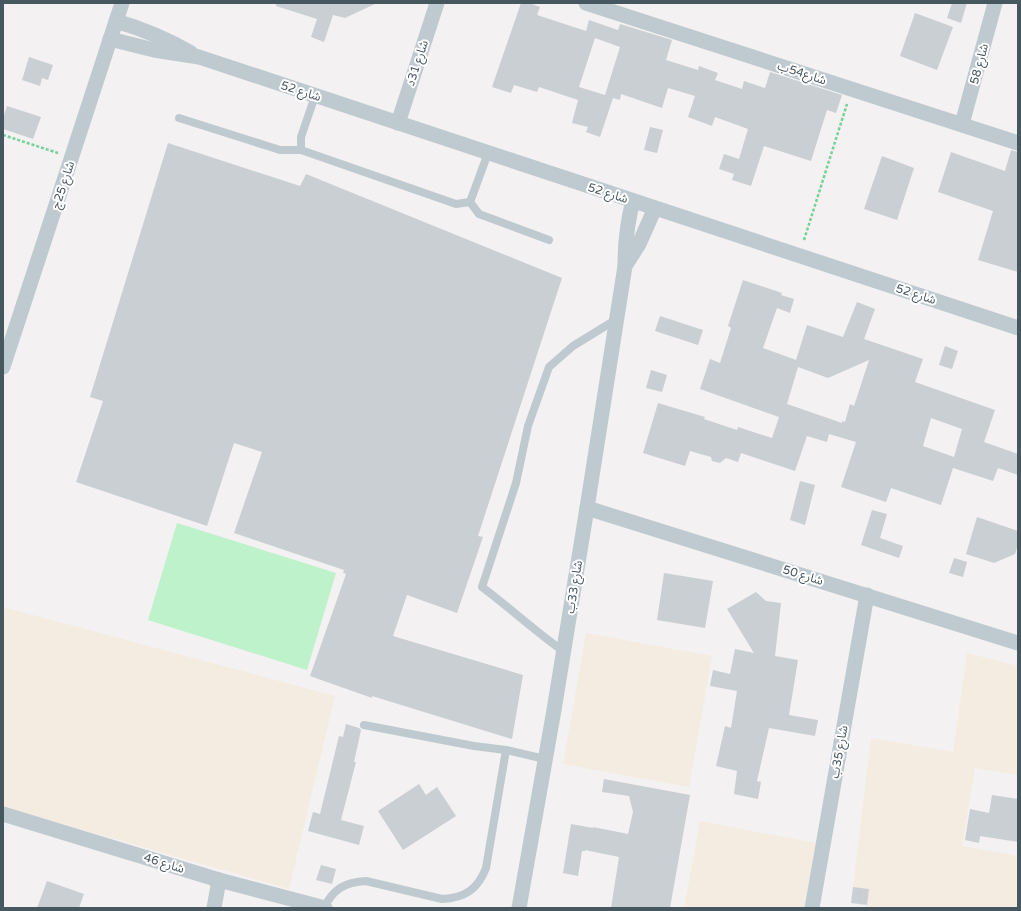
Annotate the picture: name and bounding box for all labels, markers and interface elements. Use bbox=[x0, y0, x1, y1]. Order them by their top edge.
street label: شارع 31د bbox=[403, 38, 433, 88]
street label: شارع 58 bbox=[967, 42, 993, 86]
street label: شارع54ب bbox=[775, 59, 828, 89]
street label: شارع 52 bbox=[278, 78, 323, 106]
street label: شارع 25ج bbox=[49, 159, 79, 211]
street label: شارع 52 bbox=[585, 180, 630, 208]
street label: شارع 52 bbox=[893, 281, 938, 309]
street label: شارع 33ب bbox=[563, 559, 587, 615]
street label: شارع 50 bbox=[780, 562, 825, 590]
street label: شارع 35ب bbox=[827, 724, 853, 780]
street label: شارع 46 bbox=[141, 850, 186, 878]

